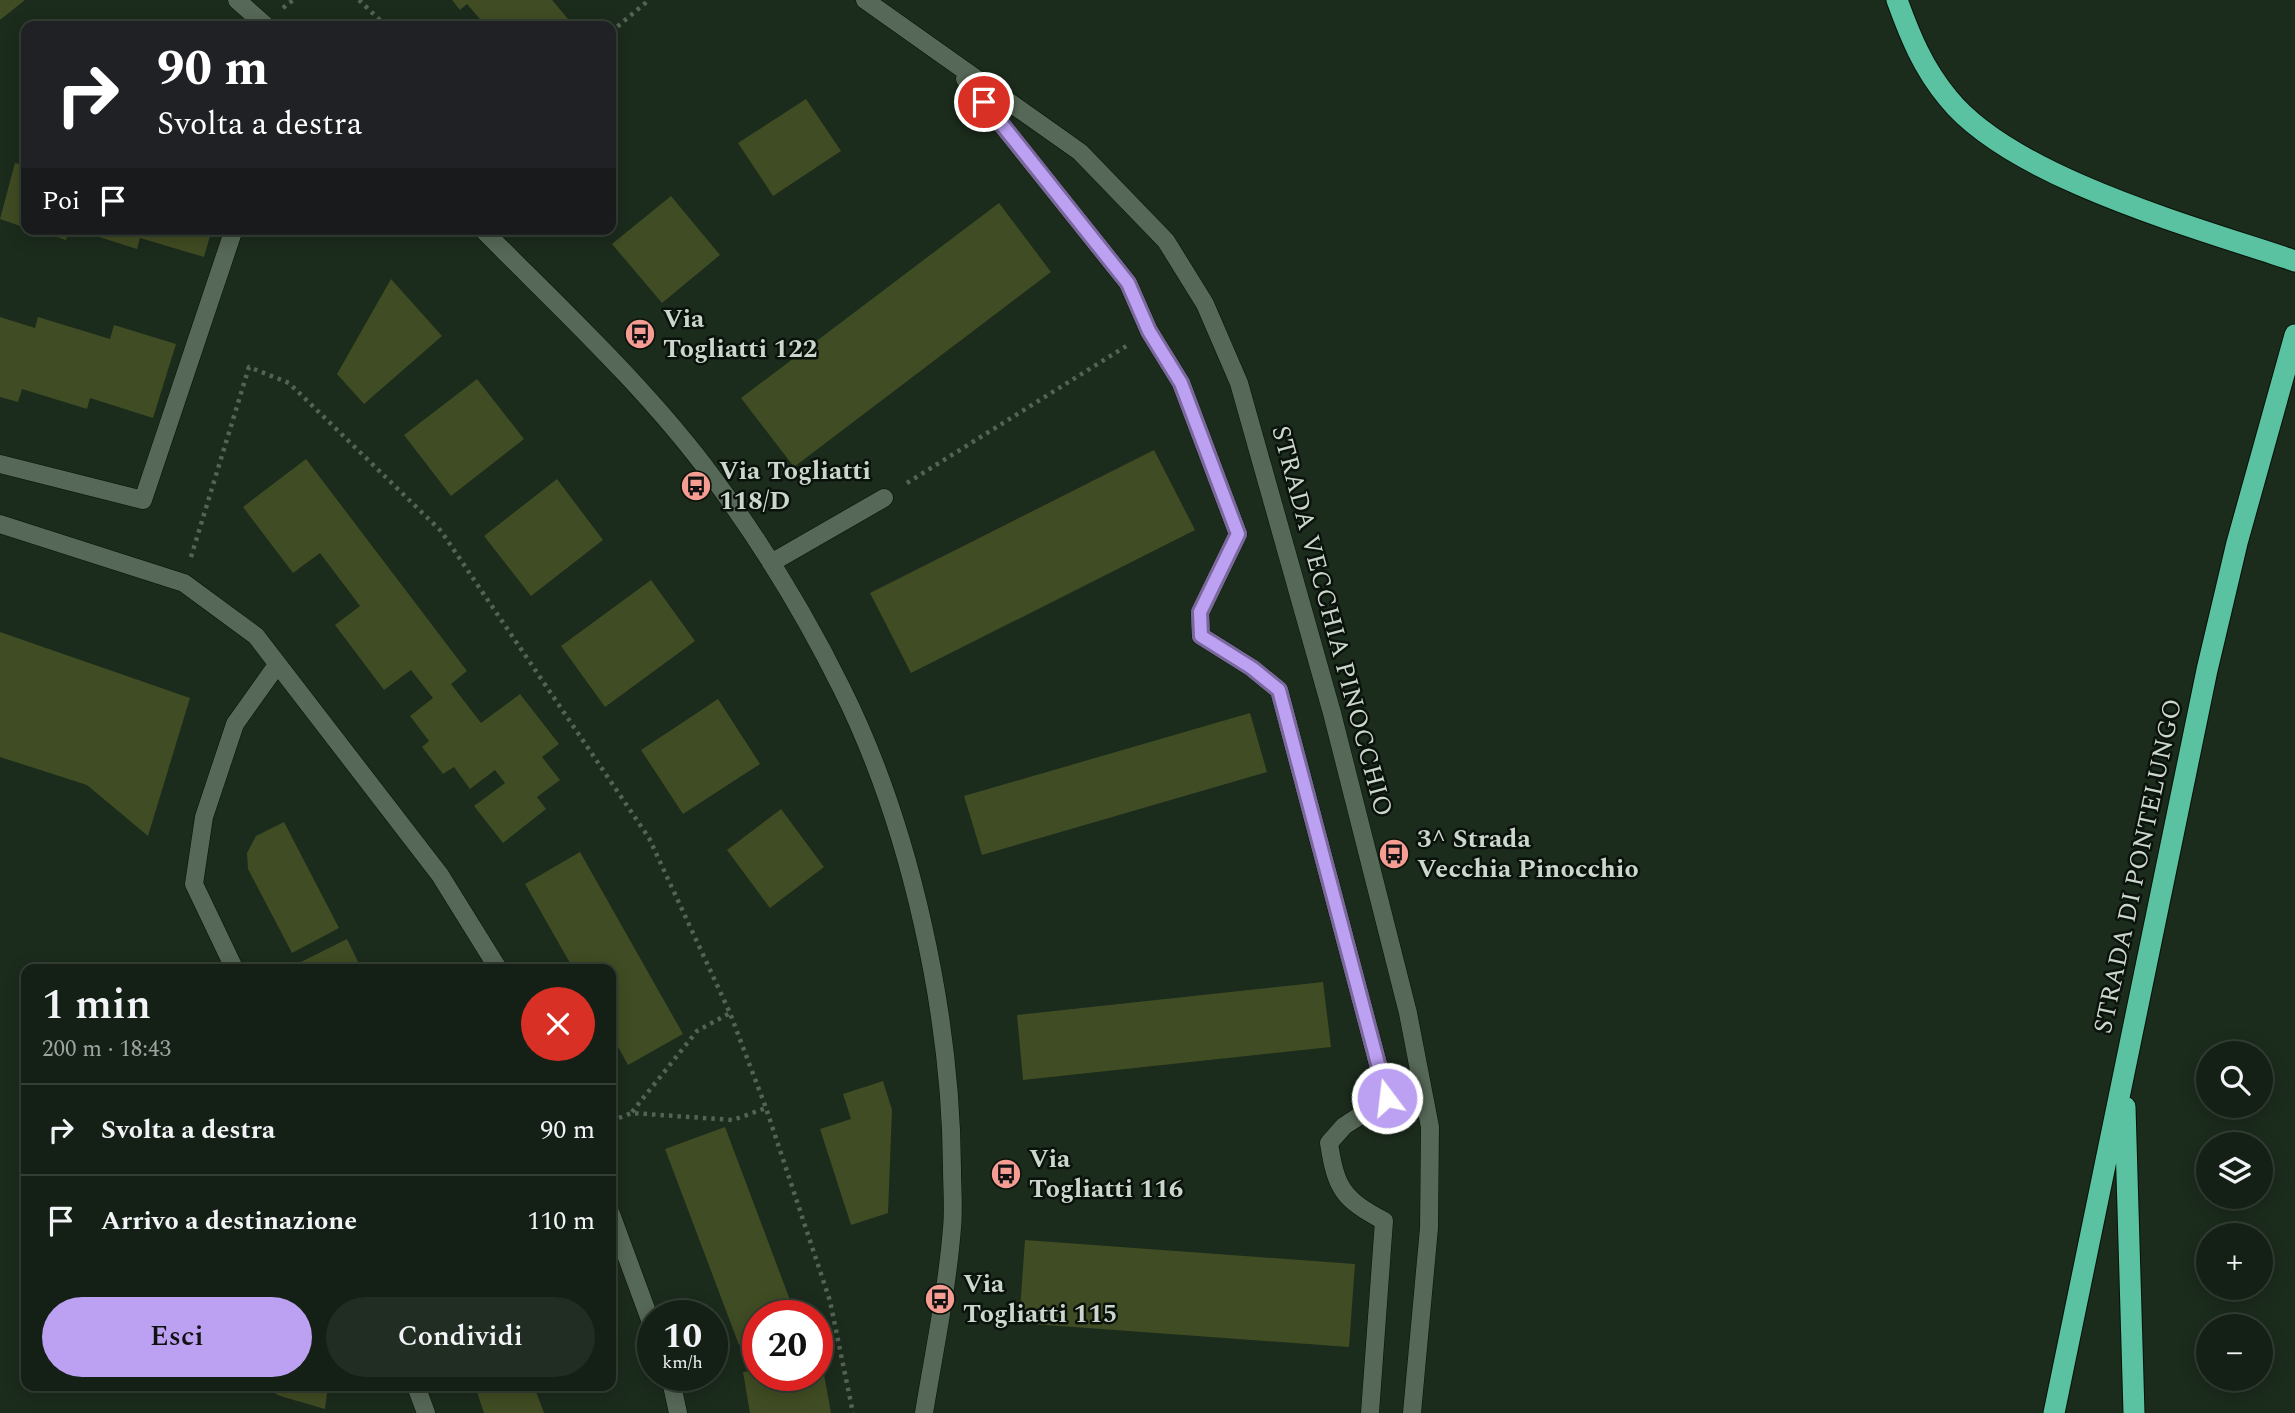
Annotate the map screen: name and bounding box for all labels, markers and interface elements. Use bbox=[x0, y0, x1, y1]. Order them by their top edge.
text: 90 m bbox=[157, 32, 268, 107]
icon: right bbox=[42, 49, 133, 140]
pin bbox=[954, 72, 1014, 132]
icon: arrive bbox=[965, 83, 1003, 121]
text: Svolta a destra bbox=[157, 100, 363, 149]
text: Poi bbox=[42, 181, 80, 221]
icon: arrive bbox=[94, 182, 132, 220]
place label: Via Togliatti 122 bbox=[663, 299, 817, 369]
bus stop icon: Via Togliatti 122 bbox=[623, 317, 657, 351]
street label: STRADA VECCHIA PINOCCHIO bbox=[1261, 421, 1403, 821]
place label: Via Togliatti 118/D bbox=[719, 451, 871, 521]
bus stop icon: Via Togliatti 118/D bbox=[679, 469, 713, 503]
street label: STRADA DI PONTELUNGO bbox=[2083, 695, 2193, 1037]
place label: 3^ Strada Vecchia Pinocchio bbox=[1417, 819, 1639, 889]
bus stop icon: 3^ Strada Vecchia Pinocchio bbox=[1377, 837, 1411, 871]
text: 1 min bbox=[42, 974, 151, 1037]
button: close bbox=[521, 987, 595, 1061]
text: 200 m · 18:43 bbox=[42, 1032, 171, 1067]
map controls bbox=[2196, 1041, 2273, 1391]
button: search bbox=[2196, 1041, 2273, 1118]
position arrow bbox=[1350, 1061, 1424, 1135]
text: Svolta a destra bbox=[101, 1110, 275, 1150]
text: 90 m bbox=[540, 1110, 595, 1150]
icon: right bbox=[42, 1111, 80, 1149]
button: layers bbox=[2196, 1132, 2273, 1209]
place label: Via Togliatti 116 bbox=[1029, 1139, 1183, 1209]
bus stop icon: Via Togliatti 116 bbox=[989, 1157, 1023, 1191]
text: Arrivo a destinazione bbox=[101, 1201, 357, 1241]
text: 110 m bbox=[527, 1201, 595, 1241]
icon: arrive bbox=[42, 1202, 80, 1240]
button: + bbox=[2196, 1223, 2273, 1300]
place label: Via Togliatti 115 bbox=[963, 1264, 1117, 1334]
bus stop icon: Via Togliatti 115 bbox=[923, 1282, 957, 1316]
button: Esci bbox=[42, 1297, 312, 1377]
button: Condividi bbox=[326, 1297, 595, 1377]
speed limit sign: 20 bbox=[742, 1300, 833, 1391]
text: 10 bbox=[663, 1310, 702, 1363]
button: − bbox=[2196, 1314, 2273, 1391]
text: km/h bbox=[662, 1349, 703, 1376]

